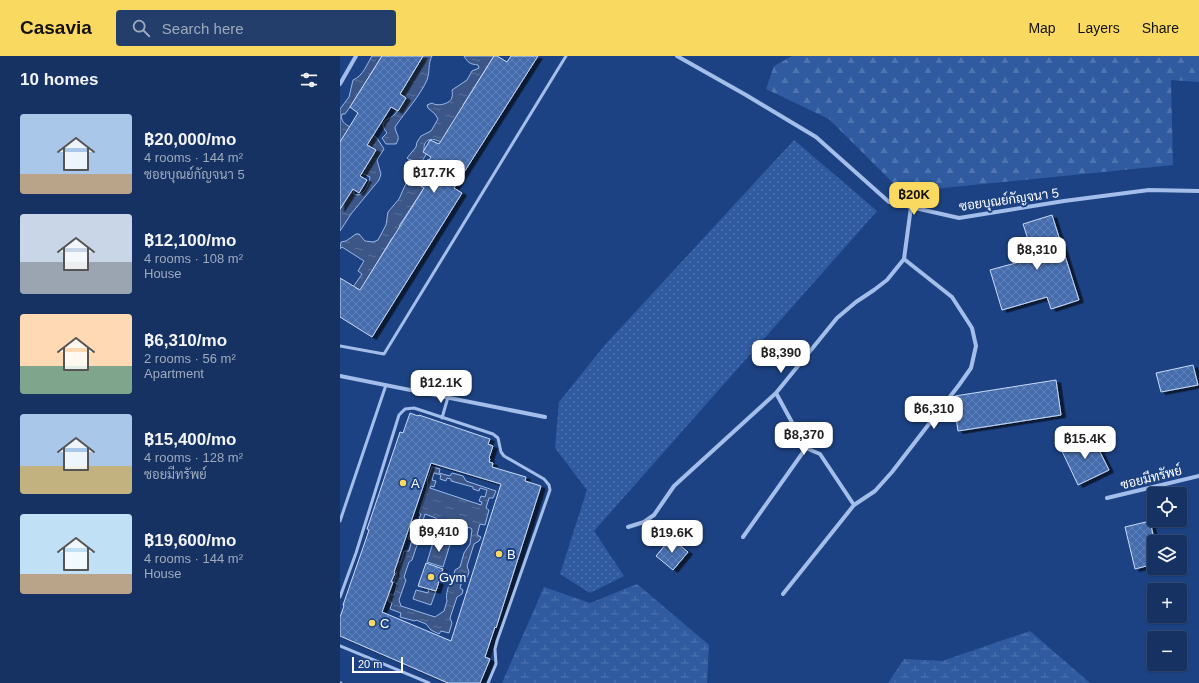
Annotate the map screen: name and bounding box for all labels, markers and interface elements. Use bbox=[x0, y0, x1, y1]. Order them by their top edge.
search box bbox=[116, 10, 396, 46]
text: Casavia bbox=[20, 17, 92, 38]
icon: search bbox=[130, 17, 152, 39]
text: Search here bbox=[162, 20, 244, 37]
text: Map bbox=[1028, 20, 1056, 36]
text: Layers bbox=[1078, 20, 1120, 36]
text: Share bbox=[1142, 20, 1179, 36]
icon: filters bbox=[298, 69, 320, 91]
text: 10 homes bbox=[20, 70, 98, 89]
icon: home bbox=[52, 130, 100, 178]
text: ฿20,000/mo bbox=[144, 130, 236, 149]
text: 4 rooms · 144 m² bbox=[144, 150, 243, 165]
pin: ฿17.7K bbox=[401, 160, 467, 194]
text: ฿17.7K bbox=[413, 165, 455, 180]
text: ซอยบุณย์กัญจนา 5 bbox=[144, 167, 245, 182]
pin: ฿20K bbox=[890, 182, 938, 216]
street label: ซอยบุณย์กัญจนา 5 bbox=[958, 183, 1060, 216]
text: ฿20K bbox=[898, 187, 930, 202]
icon: home bbox=[52, 230, 100, 278]
text: ฿12,100/mo bbox=[144, 231, 236, 250]
pin: ฿8,310 bbox=[1004, 237, 1070, 271]
text: ฿8,310 bbox=[1017, 242, 1057, 257]
text: 4 rooms · 108 m² bbox=[144, 251, 243, 266]
text: House bbox=[144, 266, 182, 281]
icon: home bbox=[52, 330, 100, 378]
text: ฿6,310/mo bbox=[144, 331, 227, 350]
pin: ฿8,390 bbox=[748, 340, 814, 374]
text: ฿8,390 bbox=[761, 345, 801, 360]
text: 2 rooms · 56 m² bbox=[144, 351, 236, 366]
text: Apartment bbox=[144, 366, 204, 381]
pin: ฿12.1K bbox=[408, 370, 474, 404]
text: ฿12.1K bbox=[420, 375, 462, 390]
pin: ฿6,310 bbox=[901, 396, 967, 430]
text: ฿6,310 bbox=[914, 401, 954, 416]
pin: ฿8,370 bbox=[771, 422, 837, 456]
pin: ฿15.4K bbox=[1052, 426, 1118, 460]
text: ฿8,370 bbox=[784, 427, 824, 442]
icon: home bbox=[52, 430, 100, 478]
text: ฿15,400/mo bbox=[144, 430, 236, 449]
text: ฿15.4K bbox=[1064, 431, 1106, 446]
text: 4 rooms · 128 m² bbox=[144, 450, 243, 465]
street label: ซอยมีทรัพย์ bbox=[1118, 461, 1183, 492]
text: ซอยมีทรัพย์ bbox=[144, 467, 207, 482]
place label: A bbox=[411, 476, 420, 491]
marker: A bbox=[398, 478, 408, 488]
map controls bbox=[1147, 487, 1187, 671]
button: locate bbox=[1147, 487, 1187, 527]
pin: ฿9,410 bbox=[406, 519, 472, 553]
pin: ฿19.6K bbox=[639, 520, 705, 554]
text: ฿9,410 bbox=[419, 524, 459, 539]
text: ฿19.6K bbox=[651, 525, 693, 540]
icon: home bbox=[52, 530, 100, 578]
text: ฿19,600/mo bbox=[144, 531, 236, 550]
button: layers bbox=[1147, 535, 1187, 575]
place label: B bbox=[507, 547, 516, 562]
marker: B bbox=[494, 549, 504, 559]
text: 4 rooms · 144 m² bbox=[144, 551, 243, 566]
text: House bbox=[144, 566, 182, 581]
place label: Gym bbox=[439, 570, 466, 585]
marker: Gym bbox=[426, 572, 436, 582]
button: + bbox=[1147, 583, 1187, 623]
place label: C bbox=[380, 616, 389, 631]
marker: C bbox=[367, 618, 377, 628]
button: − bbox=[1147, 631, 1187, 671]
scale bar bbox=[352, 655, 403, 674]
text: 20 m bbox=[358, 658, 382, 670]

